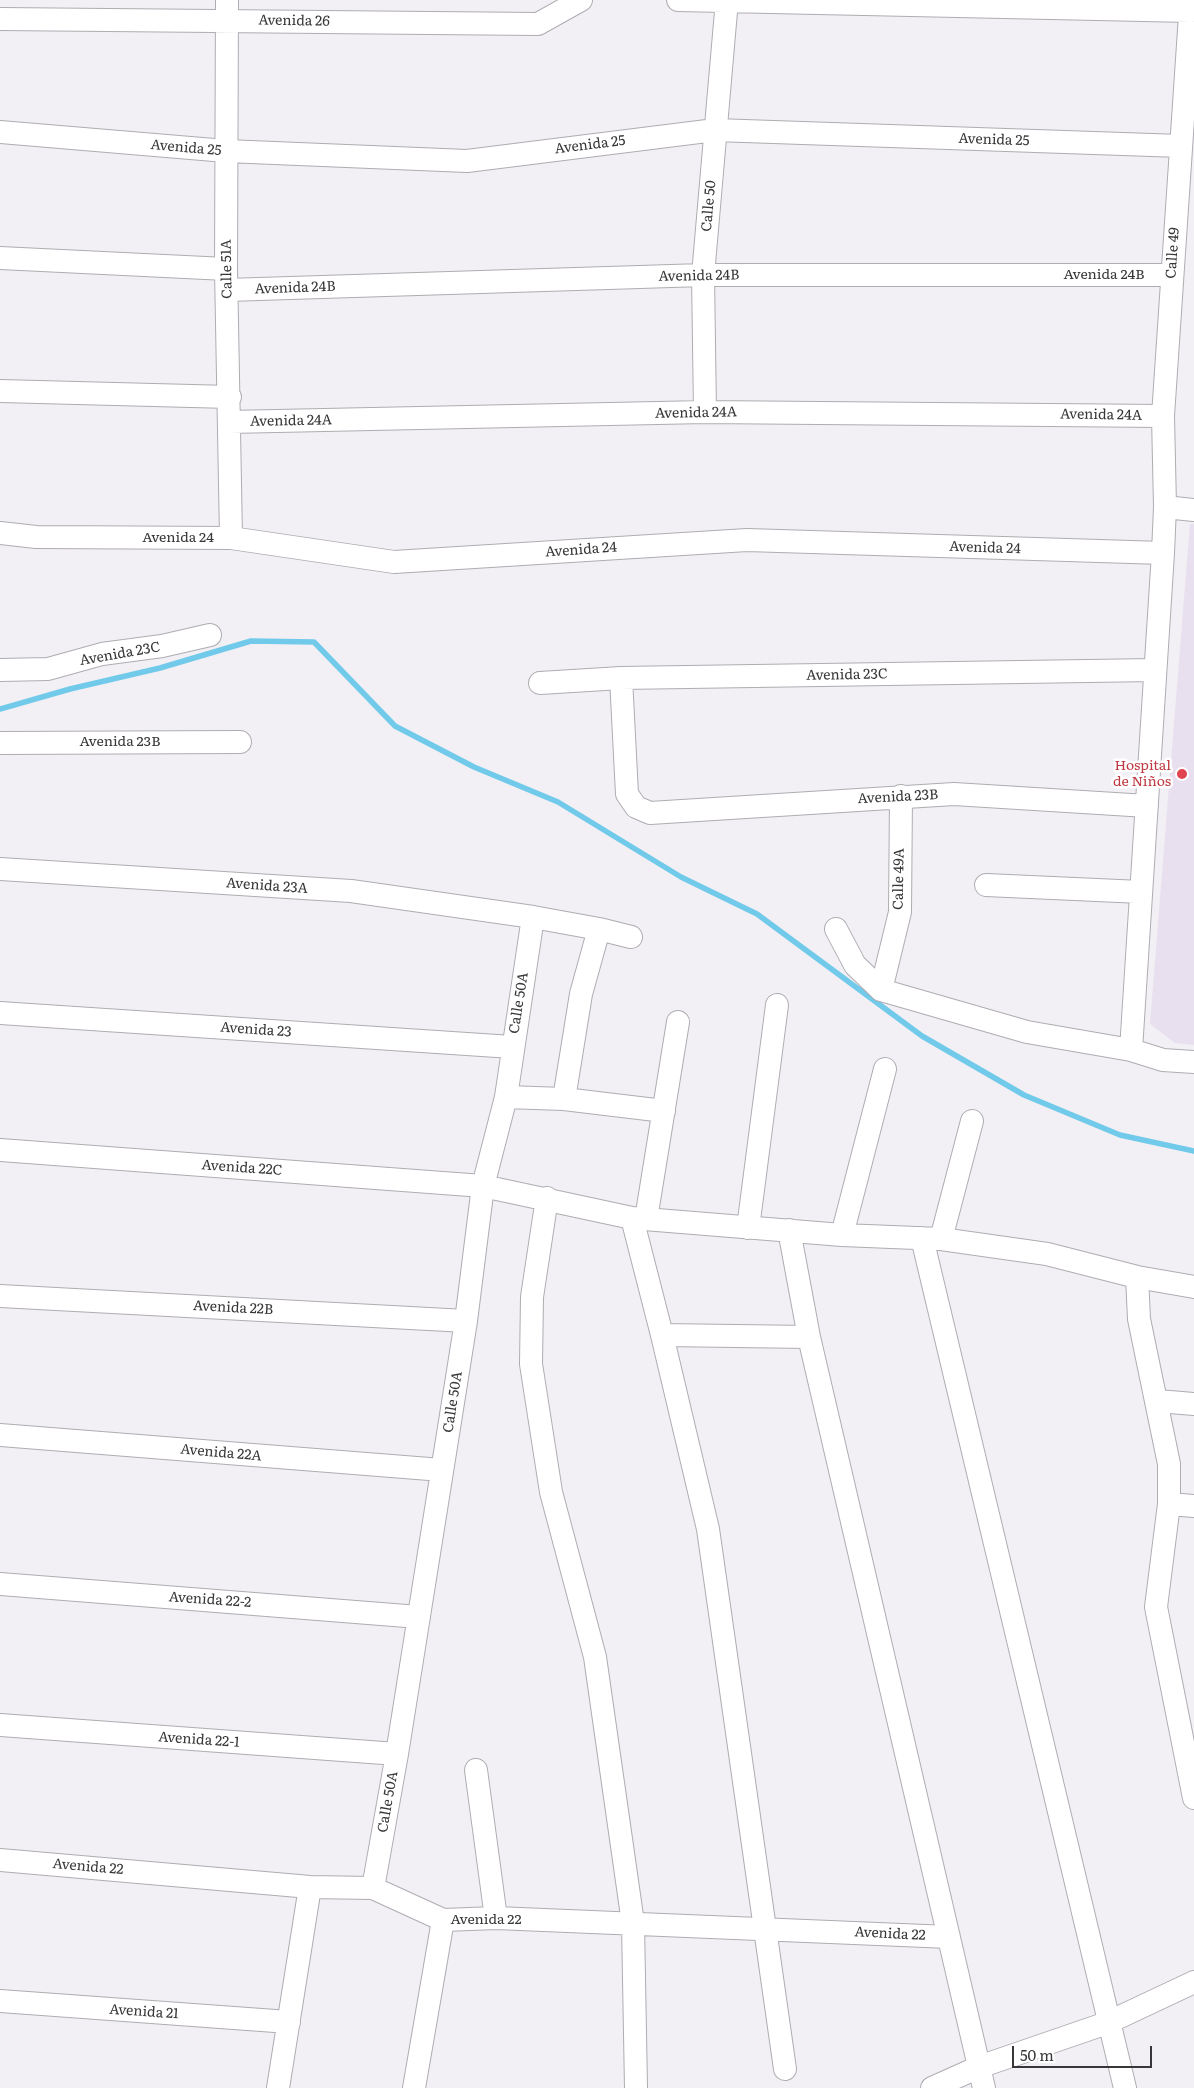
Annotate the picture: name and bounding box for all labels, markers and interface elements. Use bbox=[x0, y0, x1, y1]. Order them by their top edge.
street label: Avenida 26 bbox=[258, 12, 330, 30]
street label: Avenida 25 bbox=[958, 130, 1030, 150]
street label: Avenida 25 bbox=[554, 132, 626, 158]
street label: Avenida 25 bbox=[150, 137, 222, 159]
street label: Calle 50 bbox=[698, 180, 720, 232]
street label: Calle 49 bbox=[1163, 227, 1183, 279]
street label: Calle 51A bbox=[218, 239, 236, 299]
street label: Avenida 24B bbox=[658, 267, 740, 285]
street label: Avenida 24B bbox=[1064, 267, 1144, 283]
street label: Avenida 24B bbox=[254, 278, 336, 298]
street label: Avenida 24A bbox=[655, 404, 737, 422]
street label: Avenida 24A bbox=[1060, 406, 1142, 424]
street label: Avenida 24A bbox=[250, 412, 332, 430]
street label: Avenida 24 bbox=[142, 530, 214, 546]
street label: Avenida 24 bbox=[949, 538, 1021, 558]
street label: Avenida 24 bbox=[545, 539, 617, 561]
street label: Avenida 23C bbox=[78, 639, 162, 669]
street label: Avenida 23C bbox=[806, 666, 888, 684]
street label: Avenida 23B bbox=[80, 734, 160, 750]
place label: Hospital de Niños bbox=[1113, 758, 1171, 790]
marker: Hospital de Niños bbox=[1175, 767, 1189, 781]
street label: Avenida 23B bbox=[857, 786, 939, 808]
street label: Calle 49A bbox=[890, 848, 908, 910]
street label: Avenida 23A bbox=[226, 875, 308, 897]
street label: Calle 50A bbox=[506, 971, 532, 1035]
street label: Avenida 23 bbox=[220, 1019, 292, 1041]
street label: Avenida 22C bbox=[201, 1157, 283, 1179]
street label: Avenida 22B bbox=[192, 1298, 274, 1318]
street label: Calle 50A bbox=[440, 1370, 466, 1434]
street label: Avenida 22A bbox=[180, 1441, 262, 1465]
street label: Avenida 22-2 bbox=[168, 1589, 252, 1611]
street label: Avenida 22-1 bbox=[158, 1729, 240, 1751]
street label: Calle 50A bbox=[374, 1770, 402, 1834]
street label: Avenida 22 bbox=[52, 1856, 124, 1878]
street label: Avenida 22 bbox=[450, 1912, 522, 1928]
street label: Avenida 22 bbox=[854, 1924, 926, 1944]
street label: Avenida 21 bbox=[109, 2001, 179, 2023]
scale bar bbox=[1014, 2036, 1154, 2068]
text: 50 m bbox=[1020, 2043, 1054, 2066]

